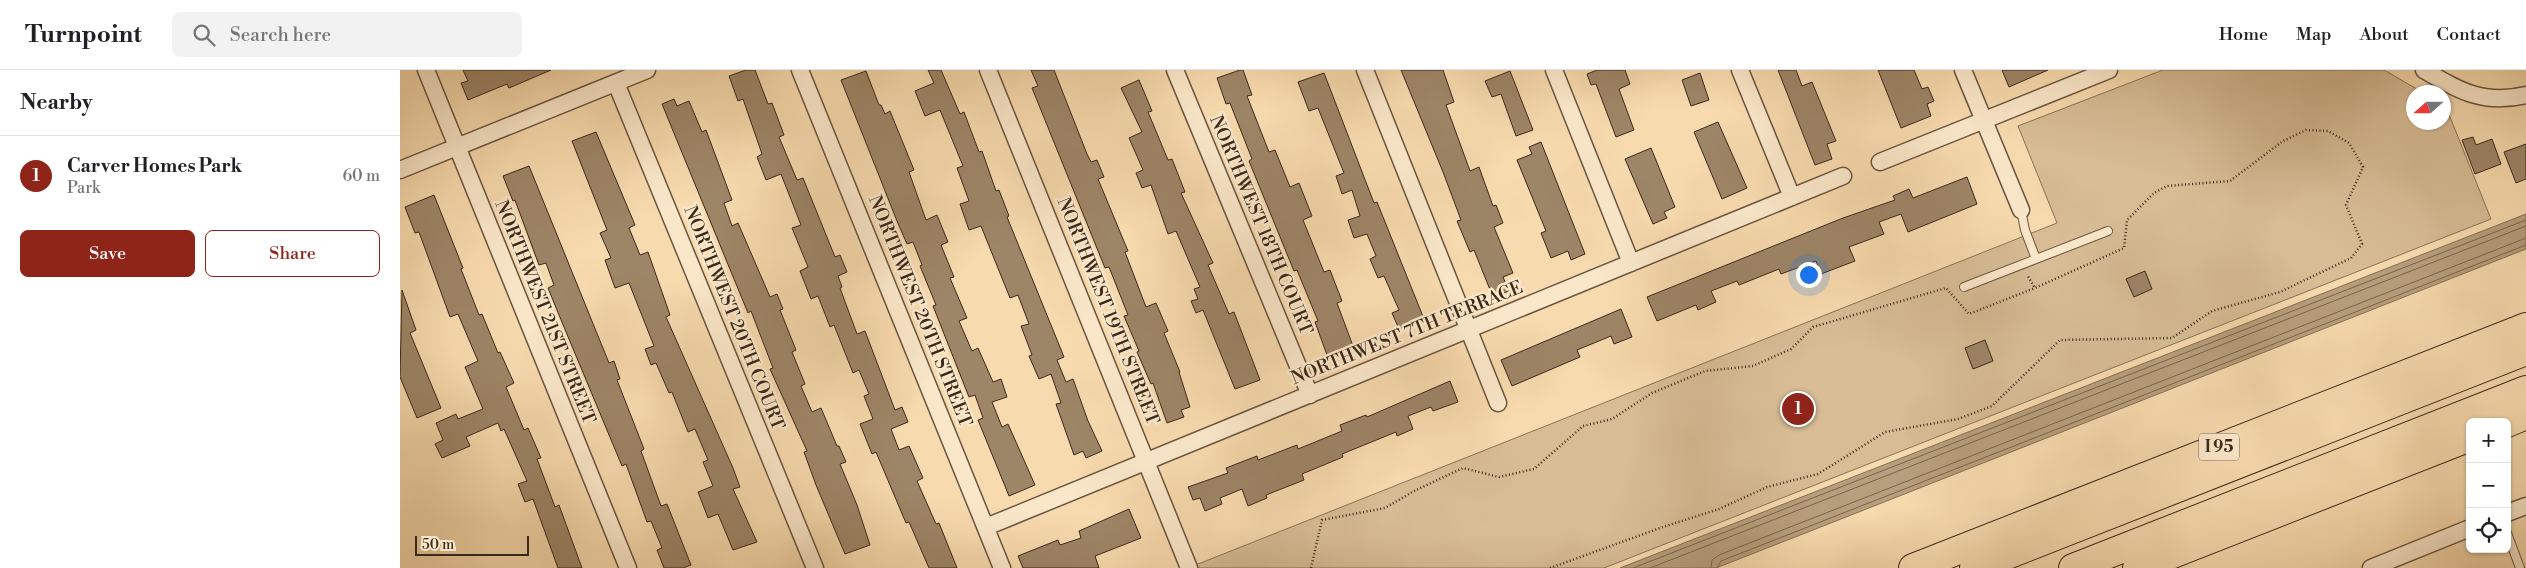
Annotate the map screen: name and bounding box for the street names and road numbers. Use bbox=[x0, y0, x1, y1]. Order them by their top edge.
street label: NORTHWEST 18TH COURT bbox=[1204, 112, 1318, 338]
street label: NORTHWEST 20TH STREET bbox=[863, 192, 977, 430]
street label: NORTHWEST 19TH STREET bbox=[1052, 194, 1164, 429]
street label: NORTHWEST 21ST STREET bbox=[489, 197, 601, 428]
street label: NORTHWEST 20TH COURT bbox=[678, 202, 790, 434]
street label: NORTHWEST 7TH TERRACE bbox=[1288, 276, 1526, 390]
road number: I 95 bbox=[2199, 434, 2239, 461]

